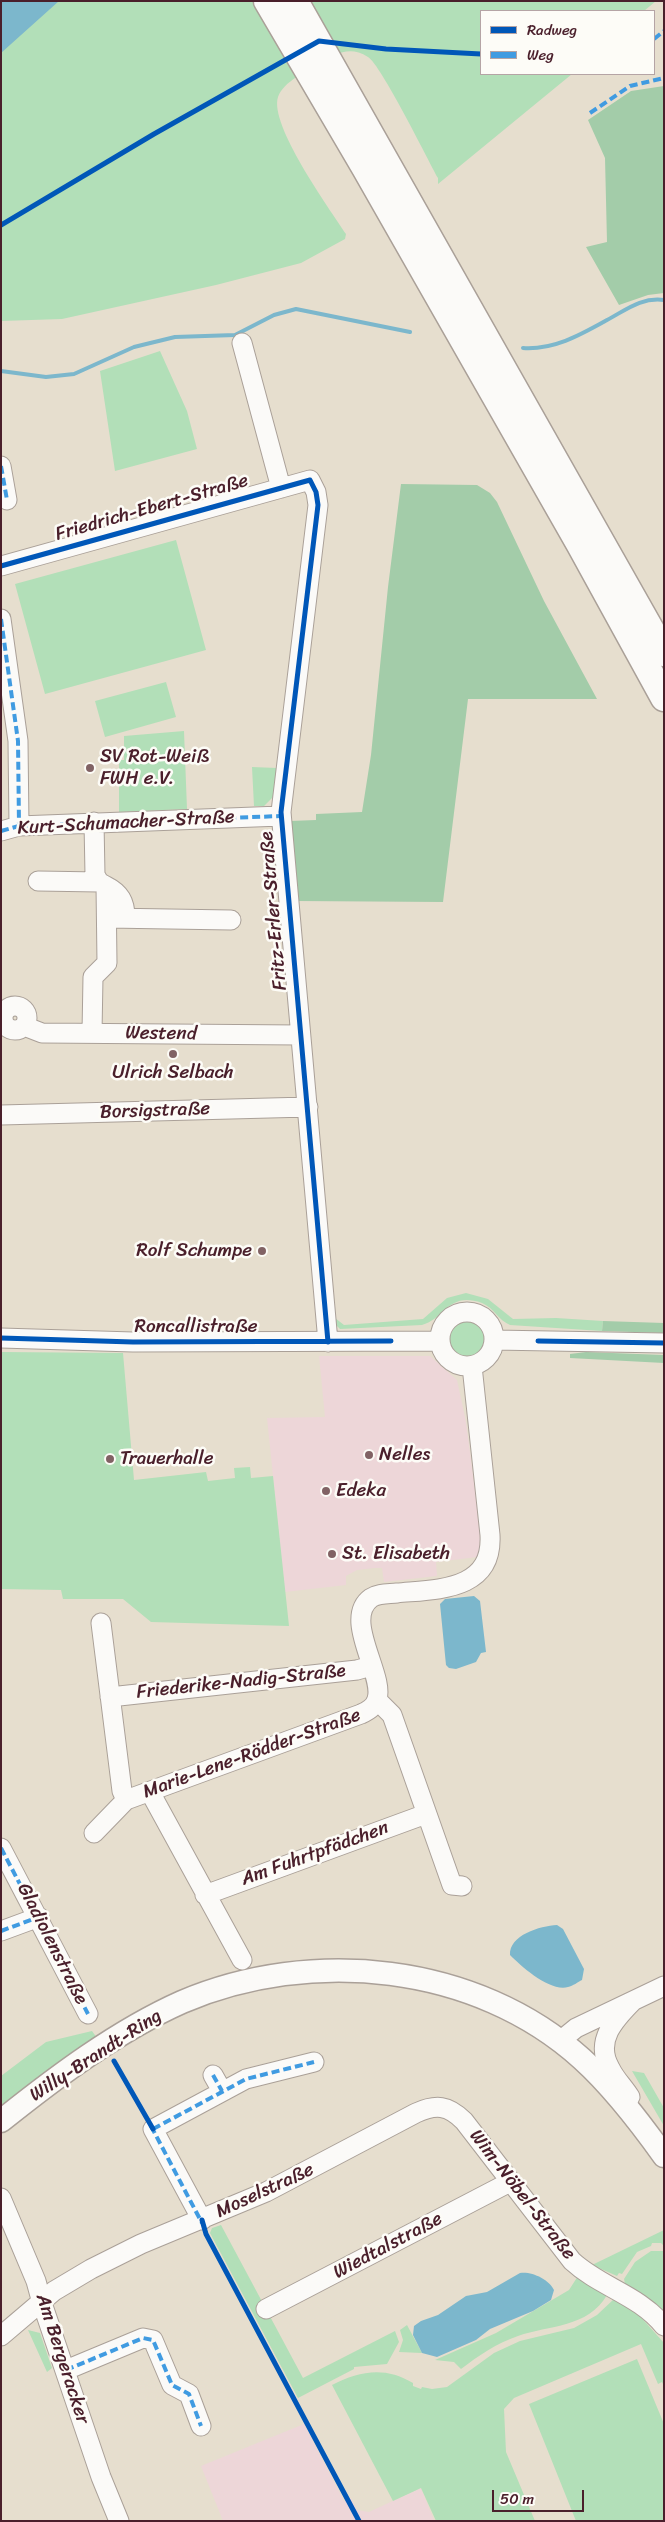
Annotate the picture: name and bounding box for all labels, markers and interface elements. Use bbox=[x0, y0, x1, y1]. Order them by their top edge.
legend bbox=[480, 10, 655, 75]
text: Radweg bbox=[527, 17, 577, 43]
text: Weg bbox=[527, 42, 554, 68]
street label: Friedrich-Ebert-Straße bbox=[53, 470, 251, 546]
place label: SV Rot-Weiß FWH e.V. bbox=[100, 746, 209, 790]
marker: SV Rot-Weiß FWH e.V. bbox=[84, 762, 96, 774]
street label: Kurt-Schumacher-Straße bbox=[17, 806, 235, 840]
street label: Fritz-Erler-Straße bbox=[256, 831, 292, 991]
street label: Westend bbox=[125, 1022, 197, 1046]
marker: Ulrich Selbach bbox=[167, 1048, 179, 1060]
place label: Ulrich Selbach bbox=[112, 1062, 234, 1084]
street label: Borsigstraße bbox=[100, 1098, 210, 1124]
place label: Rolf Schumpe bbox=[136, 1240, 252, 1262]
marker: Rolf Schumpe bbox=[256, 1245, 268, 1257]
street label: Roncallistraße bbox=[134, 1316, 258, 1338]
place label: Nelles bbox=[379, 1444, 430, 1466]
place label: Trauerhalle bbox=[120, 1448, 213, 1470]
marker: Nelles bbox=[363, 1449, 375, 1461]
marker: Trauerhalle bbox=[104, 1453, 116, 1465]
place label: Edeka bbox=[336, 1480, 386, 1502]
marker: Edeka bbox=[320, 1485, 332, 1497]
place label: St. Elisabeth bbox=[342, 1543, 450, 1565]
marker: St. Elisabeth bbox=[326, 1548, 338, 1560]
street label: Friederike-Nadig-Straße bbox=[135, 1660, 347, 1704]
street label: Marie-Lene-Rödder-Straße bbox=[140, 1704, 364, 1804]
street label: Am Fuhrtpfädchen bbox=[238, 1817, 392, 1891]
street label: Gladiolenstraße bbox=[12, 1880, 92, 2008]
street label: Willy-Brandt-Ring bbox=[26, 2005, 166, 2107]
street label: Wim-Nöbel-Straße bbox=[464, 2125, 580, 2265]
street label: Moselstraße bbox=[212, 2158, 318, 2224]
street label: Wiedtalstraße bbox=[330, 2208, 446, 2284]
street label: Am Bergeracker bbox=[30, 2291, 94, 2427]
scale bar bbox=[495, 2480, 588, 2512]
text: 50 m bbox=[500, 2486, 534, 2512]

